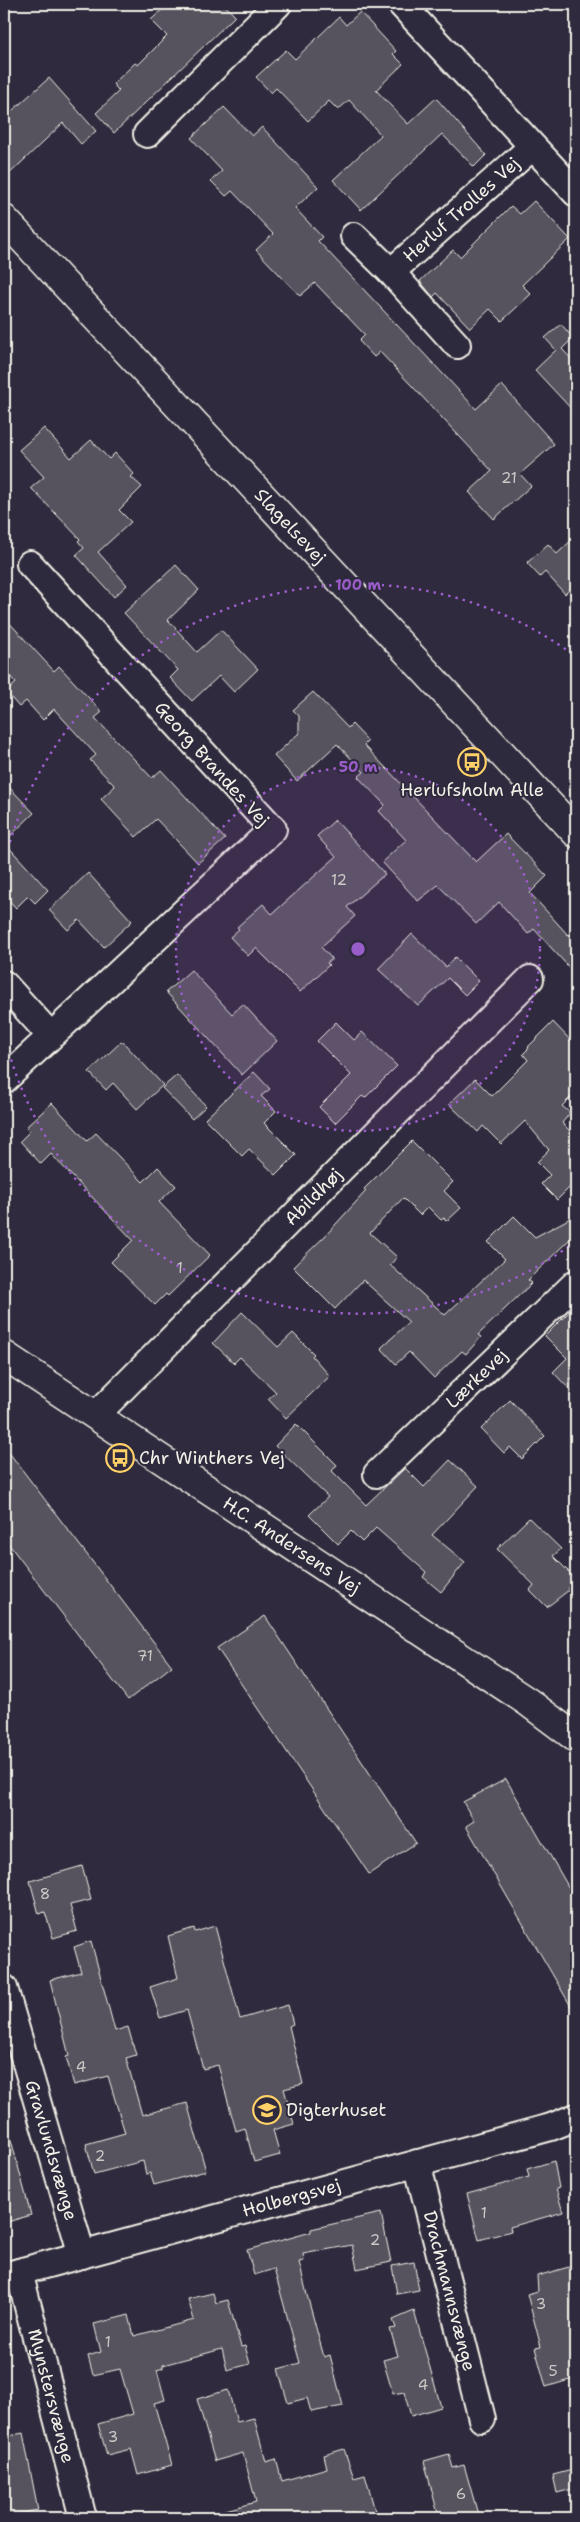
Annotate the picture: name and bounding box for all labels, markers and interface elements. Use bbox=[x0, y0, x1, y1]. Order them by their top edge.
street label: Herluf Trolles Vej bbox=[398, 151, 525, 268]
house number: 21 bbox=[501, 468, 517, 488]
street label: Slagelsevej bbox=[249, 483, 332, 569]
text: 100 m bbox=[335, 575, 381, 595]
street label: Georg Brandes Vej bbox=[149, 696, 275, 832]
bus stop icon: Herlufsholm Alle bbox=[457, 747, 487, 777]
text: 50 m bbox=[339, 757, 378, 777]
place label: Herlufsholm Alle bbox=[400, 778, 544, 802]
house number: 12 bbox=[331, 870, 347, 890]
centre of rings bbox=[349, 940, 367, 958]
street label: Abildhøj bbox=[279, 1163, 347, 1231]
house number: 1 bbox=[177, 1258, 183, 1278]
street label: Lærkevej bbox=[440, 1343, 513, 1414]
bus stop icon: Chr Winthers Vej bbox=[105, 1443, 135, 1473]
place label: Chr Winthers Vej bbox=[139, 1446, 285, 1470]
street label: H.C. Andersens Vej bbox=[218, 1491, 365, 1600]
house number: 71 bbox=[137, 1646, 153, 1666]
house number: 8 bbox=[40, 1884, 50, 1904]
house number: 4 bbox=[76, 2057, 86, 2077]
street label: Gravlundsvænge bbox=[20, 2077, 83, 2223]
school or university icon: Digterhuset bbox=[252, 2095, 282, 2125]
place label: Digterhuset bbox=[286, 2098, 386, 2122]
house number: 2 bbox=[95, 2146, 105, 2166]
street label: Holbergsvej bbox=[240, 2173, 343, 2223]
house number: 1 bbox=[481, 2203, 487, 2223]
street label: Drachmannsvænge bbox=[418, 2208, 481, 2374]
house number: 2 bbox=[370, 2230, 380, 2250]
house number: 3 bbox=[536, 2294, 546, 2314]
street label: Mynstersvænge bbox=[22, 2326, 80, 2466]
house number: 1 bbox=[105, 2332, 111, 2352]
house number: 5 bbox=[548, 2361, 558, 2381]
house number: 4 bbox=[418, 2375, 428, 2395]
house number: 3 bbox=[108, 2427, 118, 2447]
house number: 6 bbox=[456, 2484, 466, 2504]

